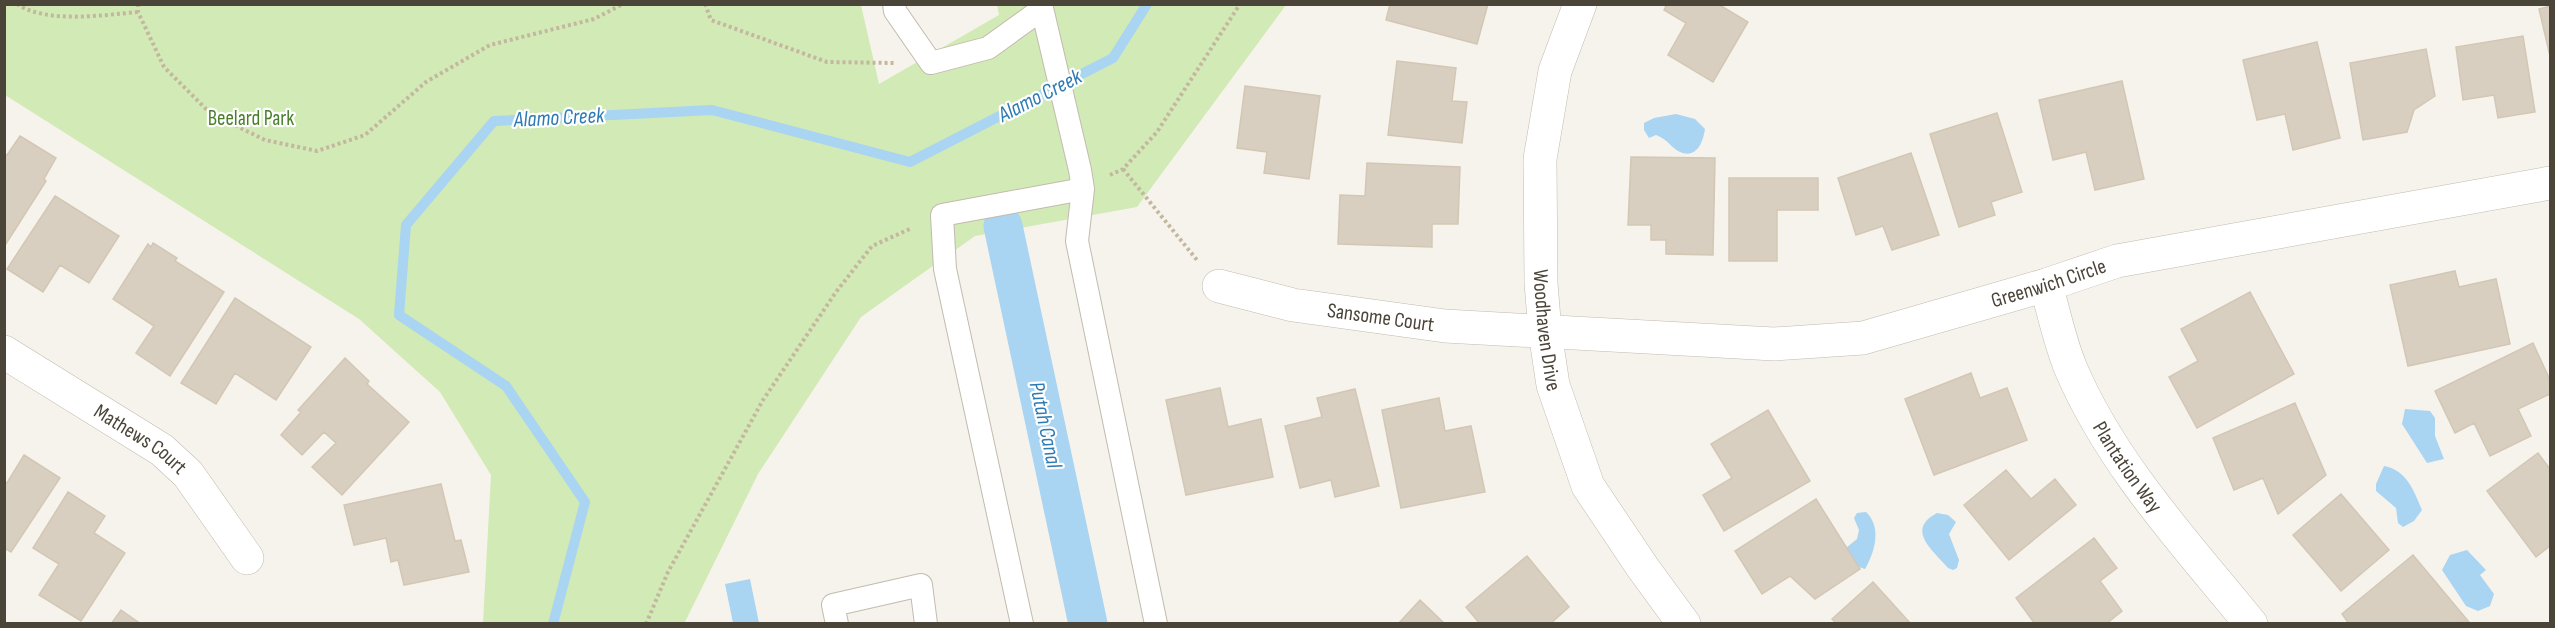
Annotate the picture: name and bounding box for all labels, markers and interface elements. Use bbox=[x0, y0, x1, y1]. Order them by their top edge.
water label: Alamo Creek bbox=[993, 63, 1087, 129]
water label: Alamo Creek bbox=[512, 102, 606, 134]
park label: Beelard Park bbox=[208, 106, 294, 131]
street label: Greenwich Circle bbox=[1988, 253, 2109, 313]
street label: Woodhaven Drive bbox=[1528, 269, 1567, 394]
street label: Sansome Court bbox=[1326, 297, 1436, 337]
water label: Putah Canal bbox=[1023, 379, 1067, 472]
street label: Mathews Court bbox=[90, 399, 192, 479]
street label: Plantation Way bbox=[2088, 417, 2168, 517]

